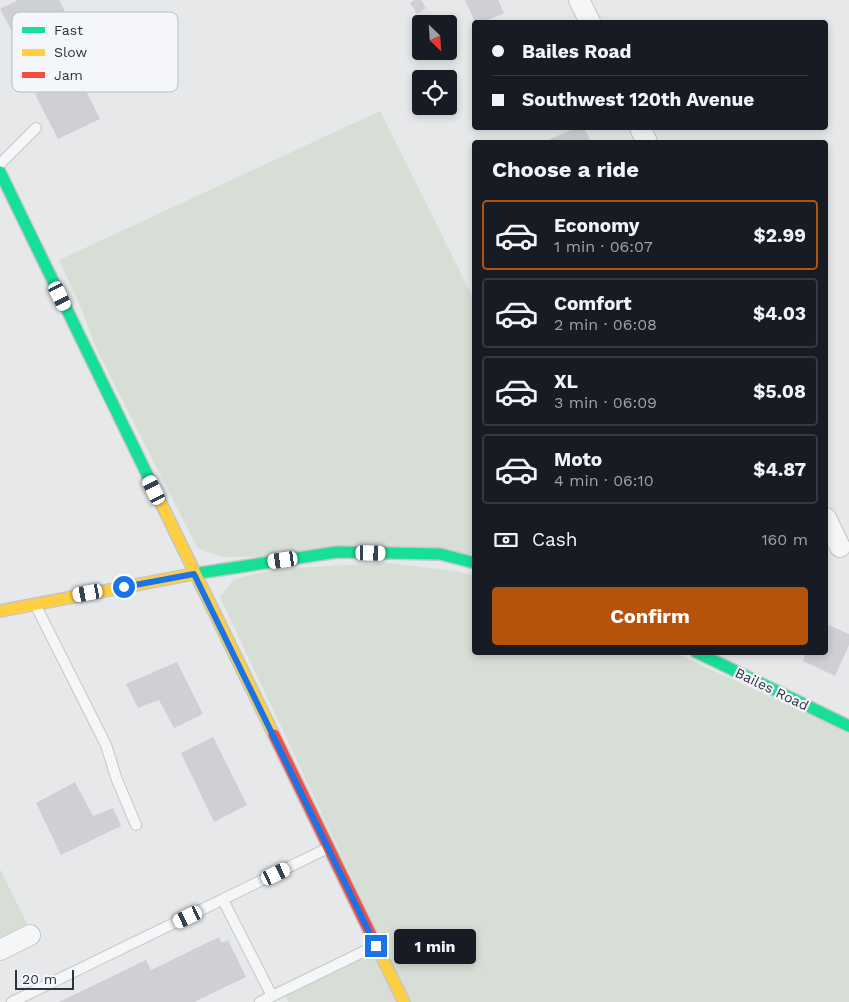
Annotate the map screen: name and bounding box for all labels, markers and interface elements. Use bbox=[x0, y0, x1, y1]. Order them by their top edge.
legend bbox=[12, 12, 178, 92]
north arrow bbox=[412, 15, 458, 60]
map controls bbox=[412, 15, 457, 115]
text: Fast bbox=[54, 22, 83, 38]
text: Bailes Road bbox=[522, 40, 631, 63]
text: Slow bbox=[54, 44, 87, 60]
text: Jam bbox=[54, 67, 83, 83]
button: locate bbox=[412, 70, 457, 115]
text: Southwest 120th Avenue bbox=[522, 88, 754, 111]
text: Choose a ride bbox=[492, 157, 639, 182]
icon: car bbox=[494, 213, 539, 258]
text: Economy bbox=[554, 214, 639, 237]
text: $2.99 bbox=[754, 224, 806, 247]
text: 1 min · 06:07 bbox=[554, 237, 653, 256]
car bbox=[46, 279, 73, 313]
icon: car bbox=[494, 291, 539, 336]
text: Comfort bbox=[554, 292, 632, 315]
text: $4.03 bbox=[753, 302, 806, 325]
text: 2 min · 06:08 bbox=[554, 315, 657, 334]
icon: car bbox=[494, 369, 539, 414]
text: XL bbox=[554, 370, 578, 393]
text: $5.08 bbox=[753, 380, 806, 403]
text: 3 min · 06:09 bbox=[554, 393, 657, 412]
icon: car bbox=[494, 447, 539, 492]
text: Moto bbox=[554, 448, 602, 471]
text: $4.87 bbox=[753, 458, 806, 481]
text: 4 min · 06:10 bbox=[554, 471, 654, 490]
car bbox=[140, 473, 167, 507]
icon: cash bbox=[492, 526, 520, 554]
text: Cash bbox=[532, 528, 578, 551]
text: 160 m bbox=[761, 530, 808, 549]
car bbox=[355, 545, 386, 561]
car bbox=[267, 550, 298, 570]
route start bbox=[113, 576, 135, 598]
car bbox=[71, 583, 104, 603]
button: Confirm bbox=[492, 587, 808, 645]
street label: Bailes Road bbox=[733, 664, 811, 714]
car bbox=[259, 861, 292, 887]
car bbox=[171, 904, 204, 930]
callout: 1 min bbox=[394, 928, 476, 964]
route end bbox=[365, 935, 387, 957]
text: 1 min bbox=[414, 937, 456, 956]
scale bar bbox=[15, 967, 74, 990]
text: 20 m bbox=[22, 971, 57, 987]

